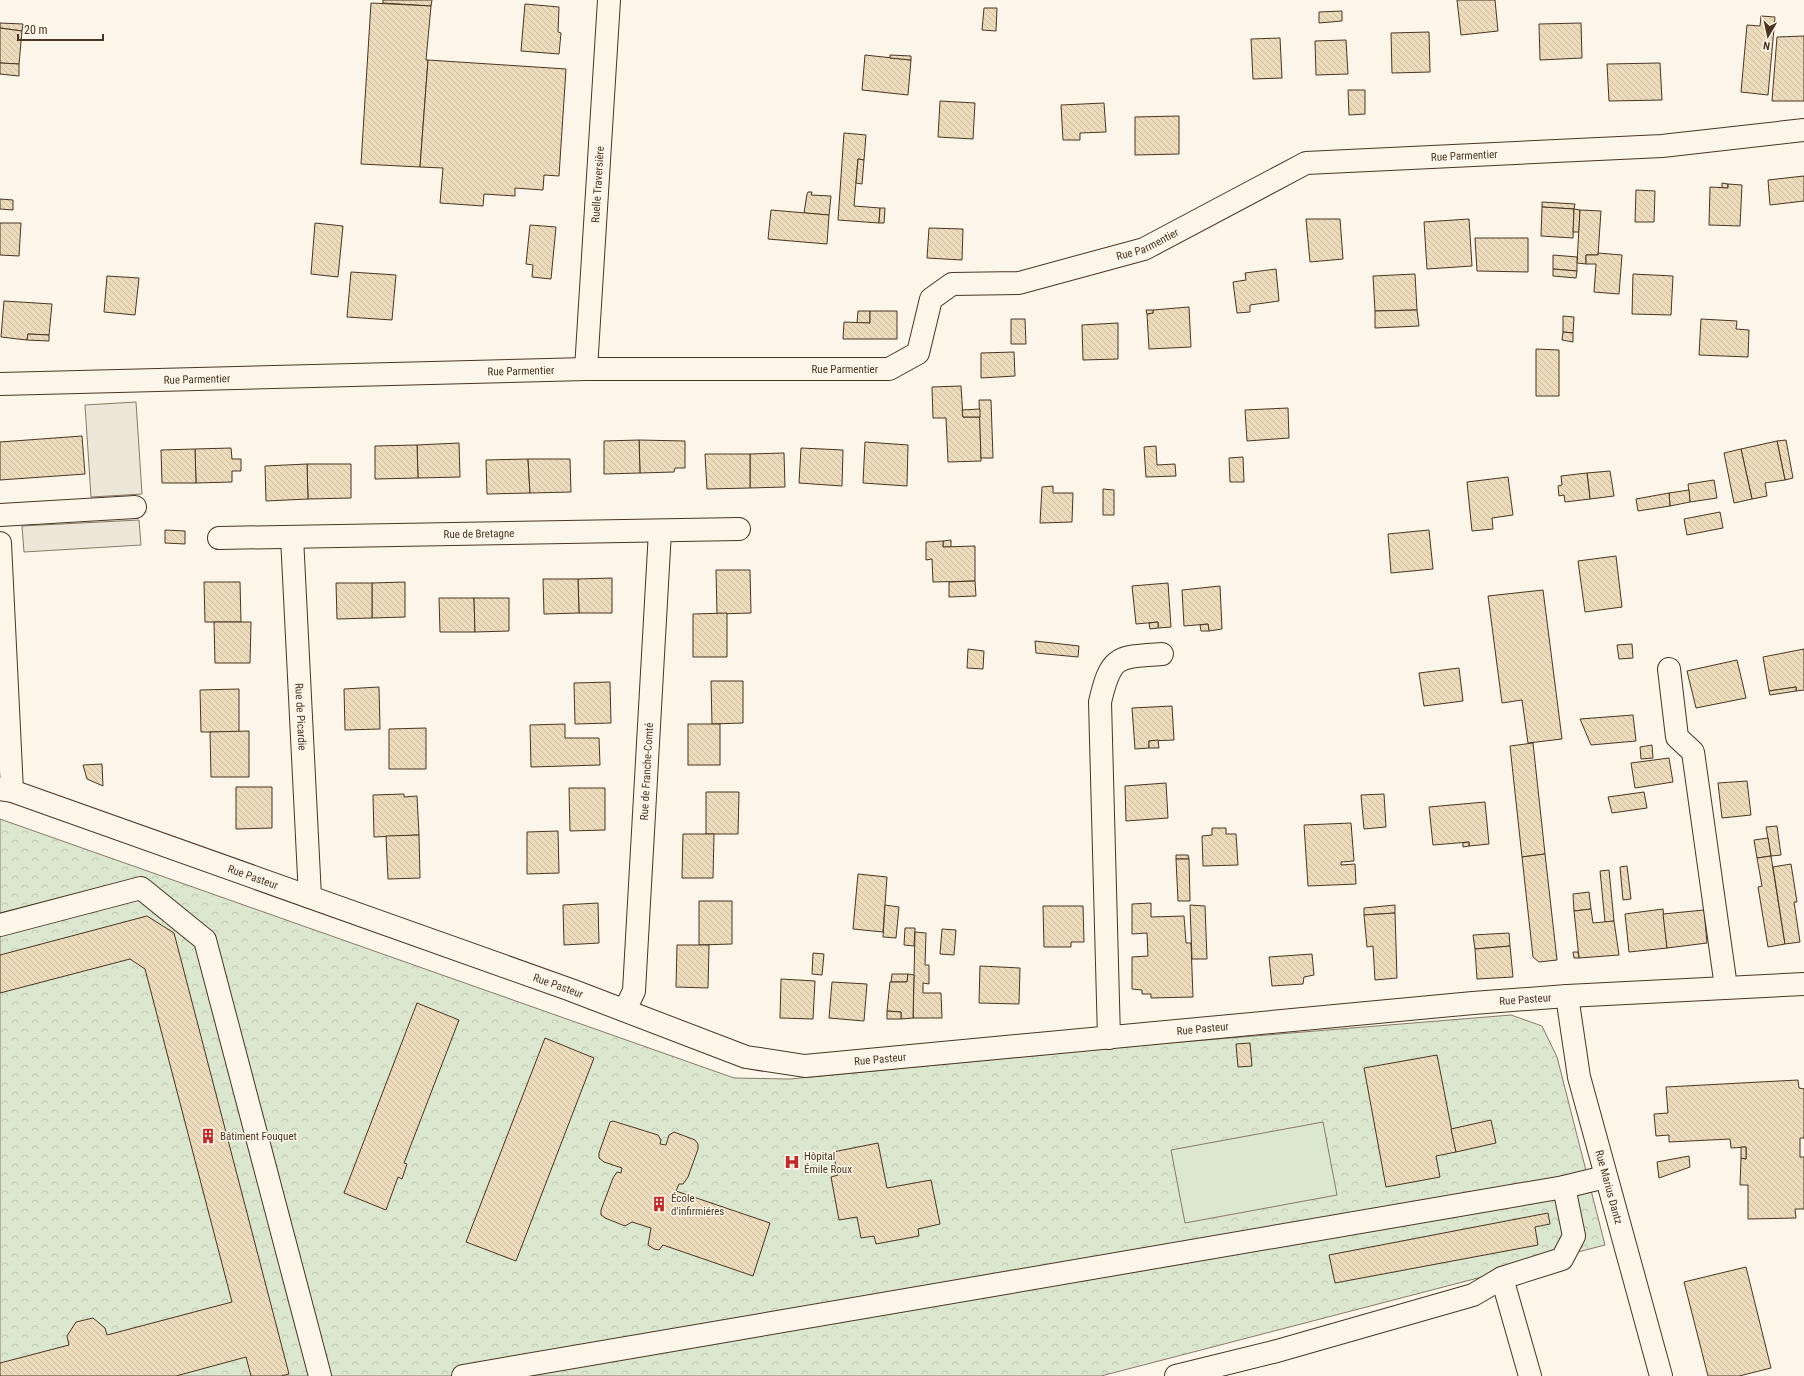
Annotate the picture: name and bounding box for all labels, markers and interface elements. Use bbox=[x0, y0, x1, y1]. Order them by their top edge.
scale bar bbox=[18, 16, 103, 42]
north arrow bbox=[1748, 16, 1788, 56]
text: 20 m bbox=[24, 23, 48, 37]
text: N bbox=[1762, 38, 1771, 52]
street label: Ruelle Traversière bbox=[589, 146, 606, 223]
street label: Rue Parmentier bbox=[1431, 147, 1498, 164]
street label: Rue Parmentier bbox=[1115, 225, 1181, 263]
street label: Rue Parmentier bbox=[487, 363, 555, 378]
street label: Rue Parmentier bbox=[811, 363, 879, 376]
street label: Rue Parmentier bbox=[163, 372, 231, 386]
street label: Rue de Bretagne bbox=[443, 526, 515, 541]
street label: Rue de Picardie bbox=[293, 683, 309, 751]
street label: Rue de Franche-Comté bbox=[637, 722, 656, 821]
street label: Rue Pasteur bbox=[226, 862, 280, 892]
street label: Rue Pasteur bbox=[531, 971, 586, 1001]
street label: Rue Pasteur bbox=[1499, 991, 1553, 1008]
street label: Rue Pasteur bbox=[1176, 1020, 1230, 1037]
street label: Rue Pasteur bbox=[853, 1050, 907, 1068]
building icon: Bâtiment Fouquet bbox=[199, 1127, 217, 1145]
place label: Bâtiment Fouquet bbox=[220, 1130, 297, 1143]
street label: Rue Marius Dantz bbox=[1593, 1149, 1626, 1226]
place label: Hôpital Émile Roux bbox=[804, 1150, 852, 1176]
hospital icon: Hôpital Émile Roux bbox=[783, 1153, 801, 1171]
place label: École d'infirmiéres bbox=[671, 1192, 724, 1218]
building icon: École d'infirmiéres bbox=[650, 1195, 668, 1213]

